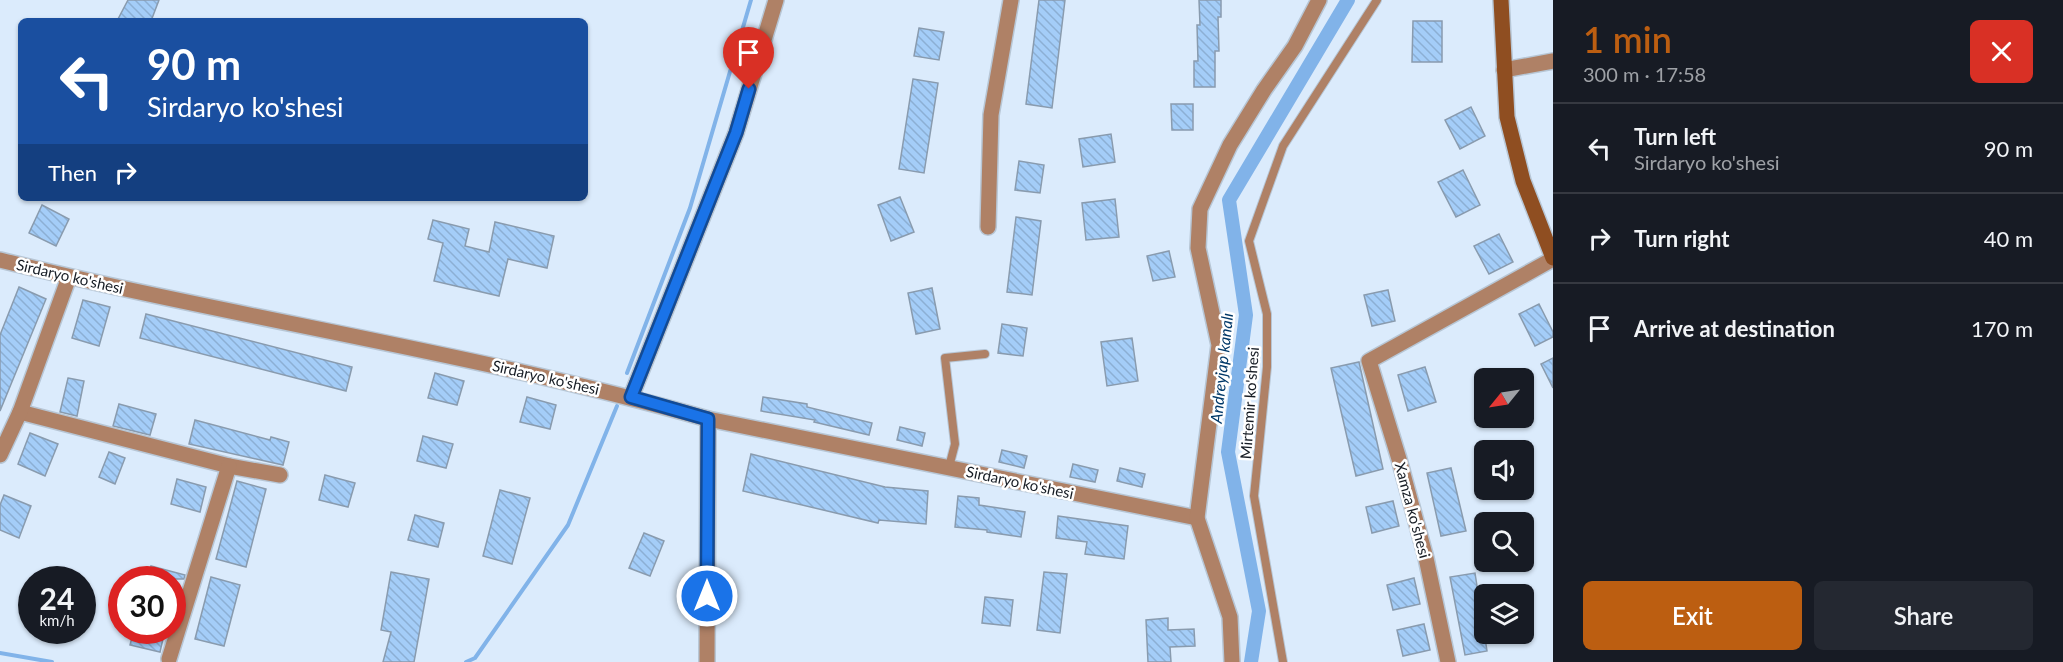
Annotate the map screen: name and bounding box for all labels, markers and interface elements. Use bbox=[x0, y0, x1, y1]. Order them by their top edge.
text: 1 min bbox=[1583, 17, 1672, 61]
button: close bbox=[1970, 20, 2033, 83]
pin bbox=[723, 27, 774, 89]
icon: arrive bbox=[732, 36, 765, 69]
text: 90 m bbox=[147, 39, 241, 89]
icon: left bbox=[48, 42, 126, 120]
text: 300 m · 17:58 bbox=[1583, 62, 1706, 86]
text: Sirdaryo ko'shesi bbox=[147, 90, 344, 123]
text: Turn left bbox=[1634, 123, 1716, 150]
icon: left bbox=[1583, 132, 1616, 165]
text: 90 m bbox=[1984, 135, 2033, 162]
text: Sirdaryo ko'shesi bbox=[1634, 150, 1780, 174]
icon: right bbox=[109, 156, 142, 189]
text: Then bbox=[48, 159, 97, 186]
icon: right bbox=[1583, 222, 1616, 255]
text: Turn right bbox=[1634, 225, 1729, 252]
text: 40 m bbox=[1984, 225, 2033, 252]
street label: Sirdaryo ko'shesi bbox=[15, 255, 125, 297]
water label: Andreyjap kanalı bbox=[1206, 312, 1236, 425]
icon: arrive bbox=[1583, 312, 1616, 345]
text: Arrive at destination bbox=[1634, 315, 1835, 342]
text: 170 m bbox=[1971, 315, 2033, 342]
street label: Mirtemir ko'shesi bbox=[1236, 346, 1262, 460]
street label: Sirdaryo ko'shesi bbox=[491, 356, 601, 398]
north arrow bbox=[1474, 368, 1534, 428]
map controls bbox=[1474, 368, 1534, 644]
button: sound bbox=[1474, 440, 1534, 500]
street label: Xamza ko'shesi bbox=[1392, 460, 1434, 560]
street label: Sirdaryo ko'shesi bbox=[965, 462, 1075, 502]
button: search bbox=[1474, 512, 1534, 572]
position arrow bbox=[675, 564, 739, 628]
speed limit sign: 30 bbox=[108, 566, 186, 644]
text: 24 bbox=[40, 580, 74, 616]
button: Exit bbox=[1583, 581, 1802, 650]
button: Share bbox=[1814, 581, 2033, 650]
button: layers bbox=[1474, 584, 1534, 644]
text: km/h bbox=[39, 611, 75, 629]

